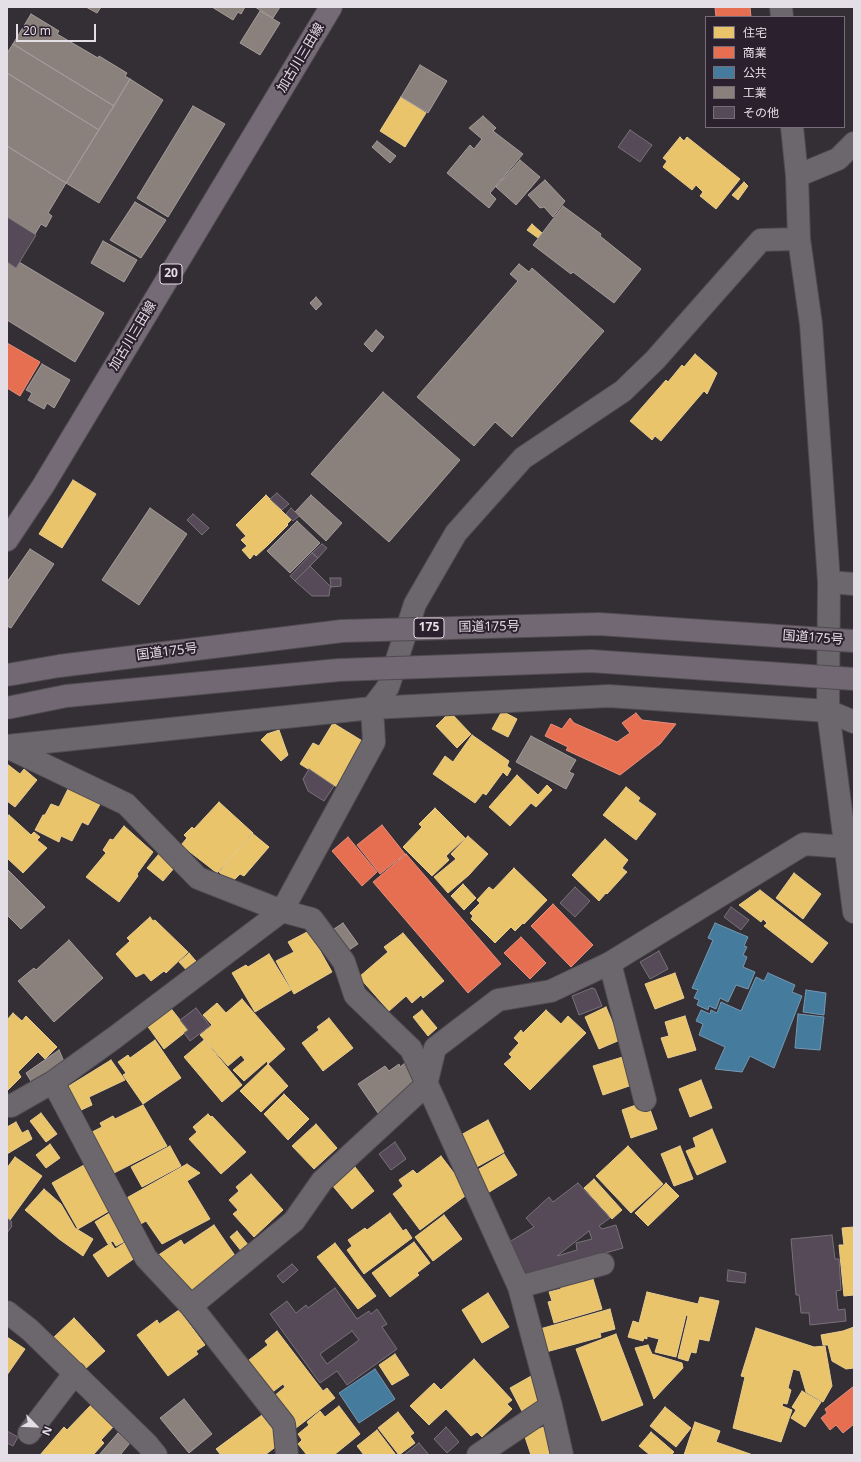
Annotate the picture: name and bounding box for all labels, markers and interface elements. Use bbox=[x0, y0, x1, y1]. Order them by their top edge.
scale bar bbox=[18, 16, 98, 42]
legend bbox=[705, 16, 845, 128]
street label: 加古川三田線 bbox=[274, 21, 328, 95]
text: 20 m bbox=[23, 22, 51, 39]
text: 住宅 bbox=[743, 24, 767, 41]
text: 商業 bbox=[743, 44, 767, 61]
text: 公共 bbox=[743, 64, 767, 81]
text: 工業 bbox=[743, 84, 767, 101]
text: その他 bbox=[743, 104, 779, 121]
road number: 20 bbox=[160, 264, 182, 284]
street label: 加古川三田線 bbox=[106, 299, 160, 373]
road number: 175 bbox=[414, 618, 444, 638]
street label: 国道175号 bbox=[458, 619, 520, 635]
street label: 国道175号 bbox=[782, 628, 844, 648]
street label: 国道175号 bbox=[136, 641, 198, 663]
north arrow bbox=[16, 1406, 56, 1446]
text: N bbox=[39, 1424, 56, 1438]

